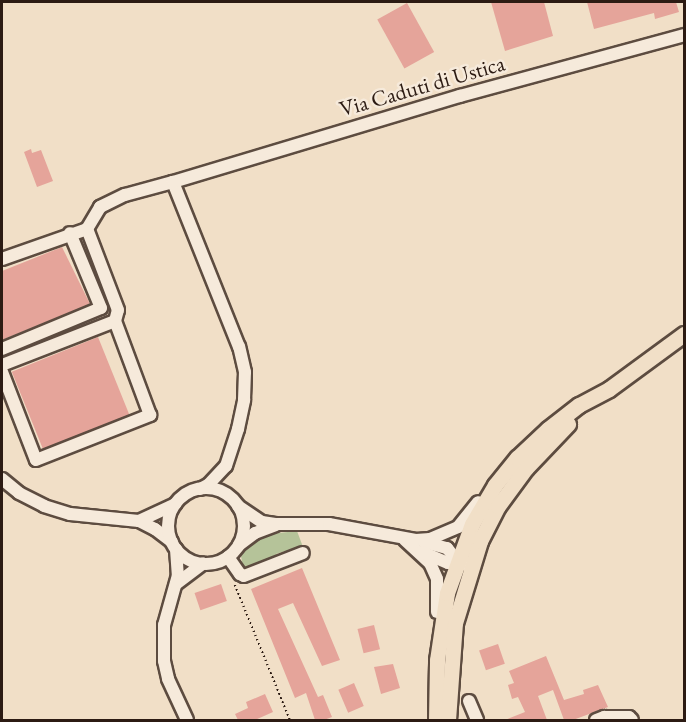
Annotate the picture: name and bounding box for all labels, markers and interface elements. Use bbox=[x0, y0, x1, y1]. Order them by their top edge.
street label: Via Caduti di Ustica bbox=[336, 50, 508, 122]

